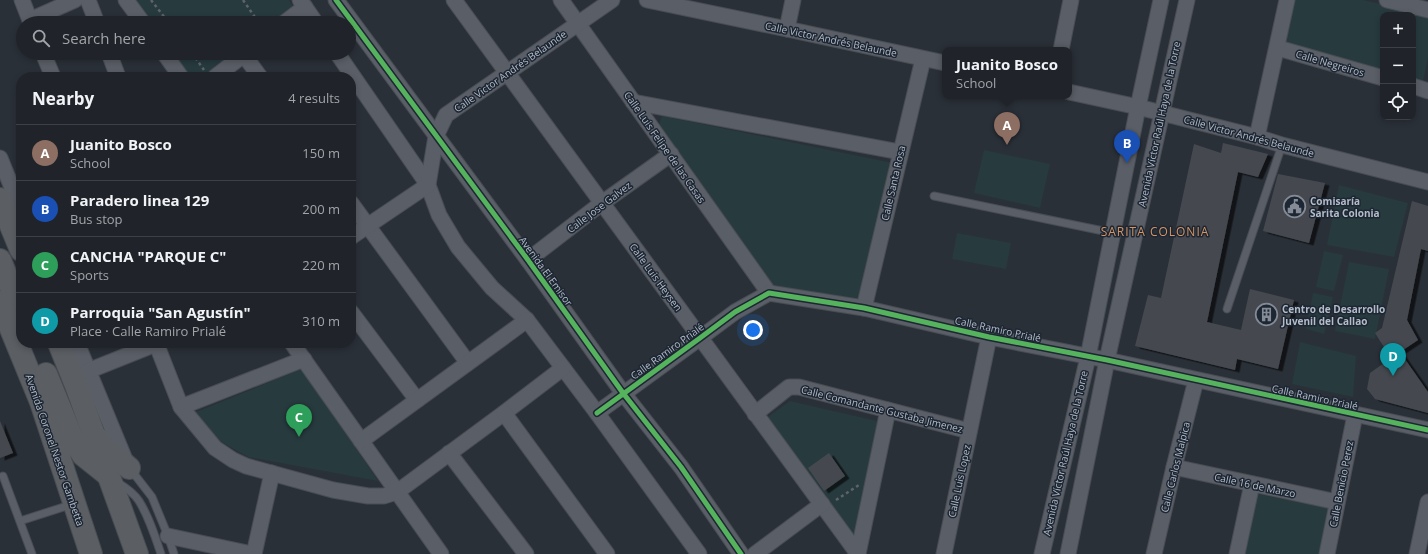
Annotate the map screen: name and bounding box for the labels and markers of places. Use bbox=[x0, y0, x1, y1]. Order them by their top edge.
pin: A bbox=[994, 112, 1020, 145]
pin: B bbox=[1114, 130, 1140, 163]
public building icon: Comisaría Sarita Colonia bbox=[1281, 194, 1307, 220]
place label: Comisaría Sarita Colonia bbox=[1310, 194, 1380, 220]
building icon: Centro de Desarrollo Juvenil del Callao bbox=[1254, 302, 1280, 328]
place label: Centro de Desarrollo Juvenil del Callao bbox=[1281, 302, 1385, 328]
pin: D bbox=[1380, 343, 1406, 376]
pin: C bbox=[286, 404, 312, 437]

